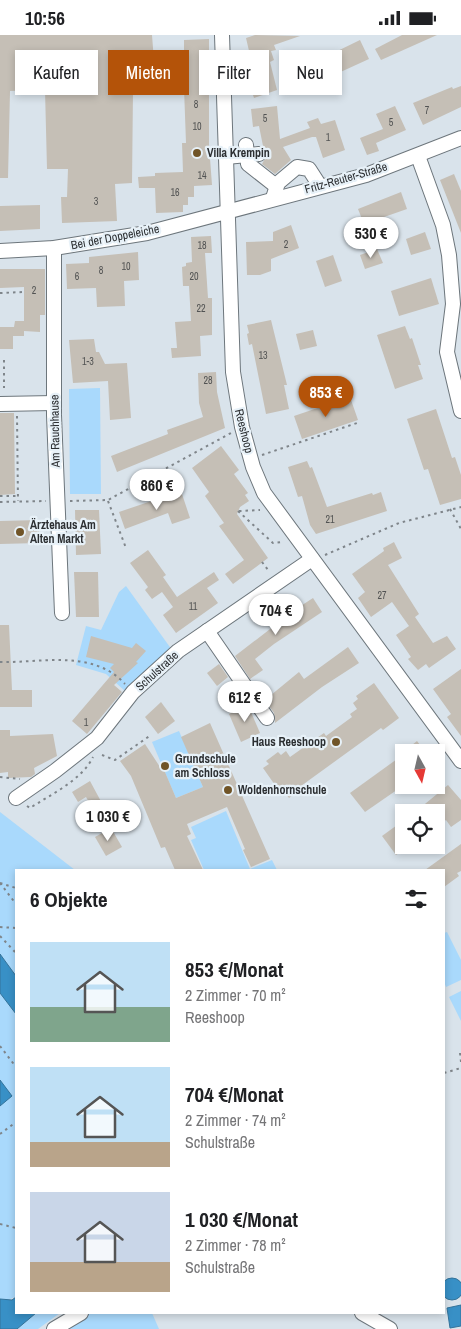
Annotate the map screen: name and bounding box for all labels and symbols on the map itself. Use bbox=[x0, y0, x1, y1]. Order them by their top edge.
house number: 8 bbox=[194, 98, 199, 111]
house number: 7 bbox=[425, 104, 430, 117]
house number: 5 bbox=[263, 112, 268, 125]
house number: 5 bbox=[389, 116, 394, 129]
house number: 10 bbox=[192, 120, 202, 133]
house number: 1 bbox=[326, 131, 331, 144]
place label: Villa Krempin bbox=[207, 145, 270, 161]
marker: Villa Krempin bbox=[191, 147, 203, 159]
street label: Fritz-Reuter-Straße bbox=[303, 159, 389, 197]
house number: 14 bbox=[197, 169, 207, 182]
house number: 16 bbox=[170, 186, 180, 199]
house number: 3 bbox=[94, 195, 99, 208]
pin: 530 € bbox=[336, 217, 406, 259]
street label: Bei der Doppeleiche bbox=[69, 221, 161, 253]
house number: 2 bbox=[284, 238, 289, 251]
house number: 18 bbox=[197, 239, 207, 252]
house number: 10 bbox=[121, 260, 131, 273]
house number: 8 bbox=[99, 264, 104, 277]
house number: 6 bbox=[75, 270, 80, 283]
house number: 20 bbox=[189, 270, 199, 283]
house number: 2 bbox=[32, 284, 37, 297]
house number: 22 bbox=[196, 302, 206, 315]
house number: 13 bbox=[258, 349, 268, 362]
house number: 1-3 bbox=[82, 355, 94, 368]
house number: 28 bbox=[203, 374, 213, 387]
pin: 853 € bbox=[291, 375, 361, 418]
street label: Am Rauchhause bbox=[46, 394, 64, 469]
street label: Reeshoop bbox=[231, 407, 257, 455]
pin: 860 € bbox=[122, 469, 192, 511]
house number: 21 bbox=[325, 513, 335, 526]
place label: Ärztehaus Am Alten Markt bbox=[30, 517, 96, 547]
marker: Ärztehaus Am Alten Markt bbox=[14, 526, 26, 538]
house number: 27 bbox=[377, 589, 387, 602]
pin: 704 € bbox=[241, 593, 311, 636]
house number: 11 bbox=[189, 600, 198, 613]
street label: Schulstraße bbox=[132, 647, 182, 695]
pin: 612 € bbox=[210, 681, 280, 723]
house number: 1 bbox=[84, 716, 89, 729]
place label: Haus Reeshoop bbox=[252, 734, 326, 750]
marker: Haus Reeshoop bbox=[330, 736, 342, 748]
north arrow bbox=[395, 744, 445, 794]
place label: Grundschule am Schloss bbox=[175, 751, 236, 781]
marker: Grundschule am Schloss bbox=[159, 760, 171, 772]
place label: Woldenhornschule bbox=[238, 782, 327, 798]
marker: Woldenhornschule bbox=[222, 784, 234, 796]
pin: 1 030 € bbox=[62, 799, 154, 842]

